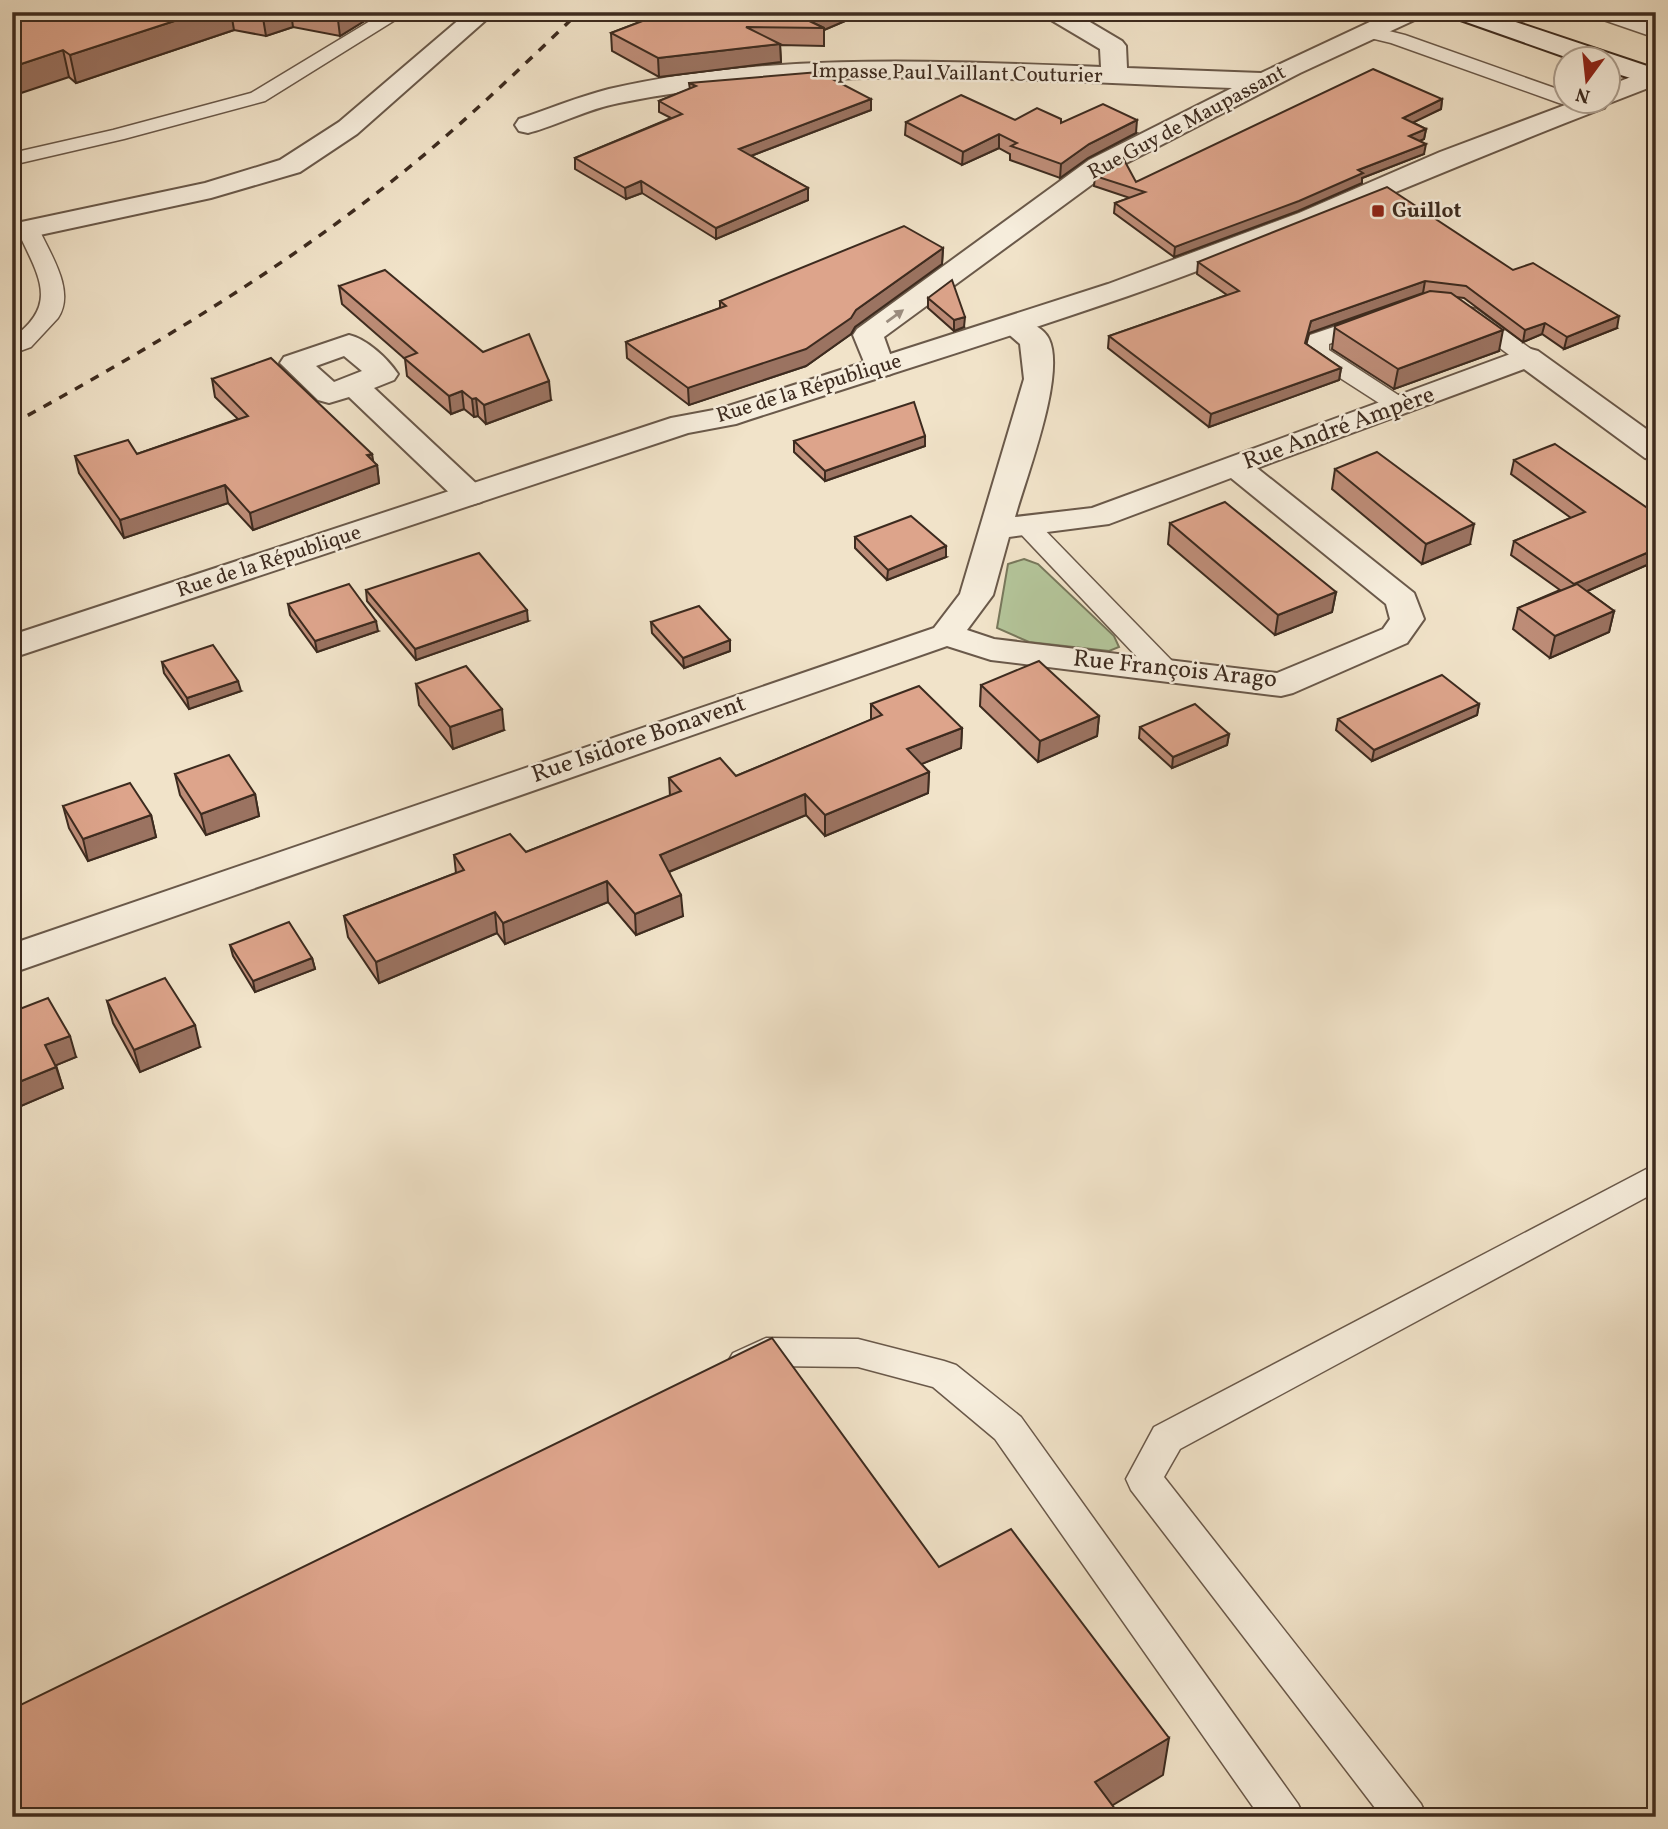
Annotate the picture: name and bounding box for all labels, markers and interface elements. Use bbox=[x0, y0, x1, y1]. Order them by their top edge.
north arrow bbox=[1552, 46, 1622, 116]
street label: Impasse Paul Vaillant Couturier bbox=[811, 57, 1103, 91]
street label: Rue Guy de Maupassant bbox=[1083, 58, 1291, 188]
text: N bbox=[1573, 80, 1593, 109]
place label: Guillot bbox=[1392, 197, 1462, 226]
marker: Guillot bbox=[1370, 203, 1386, 219]
one-way arrow bbox=[886, 309, 904, 323]
street label: Rue de la République bbox=[713, 347, 905, 431]
street label: Rue André Ampère bbox=[1238, 379, 1440, 479]
street label: Rue de la République bbox=[173, 518, 365, 605]
street label: Rue François Arago bbox=[1071, 642, 1279, 698]
street label: Rue Isidore Bonavent bbox=[527, 687, 751, 793]

